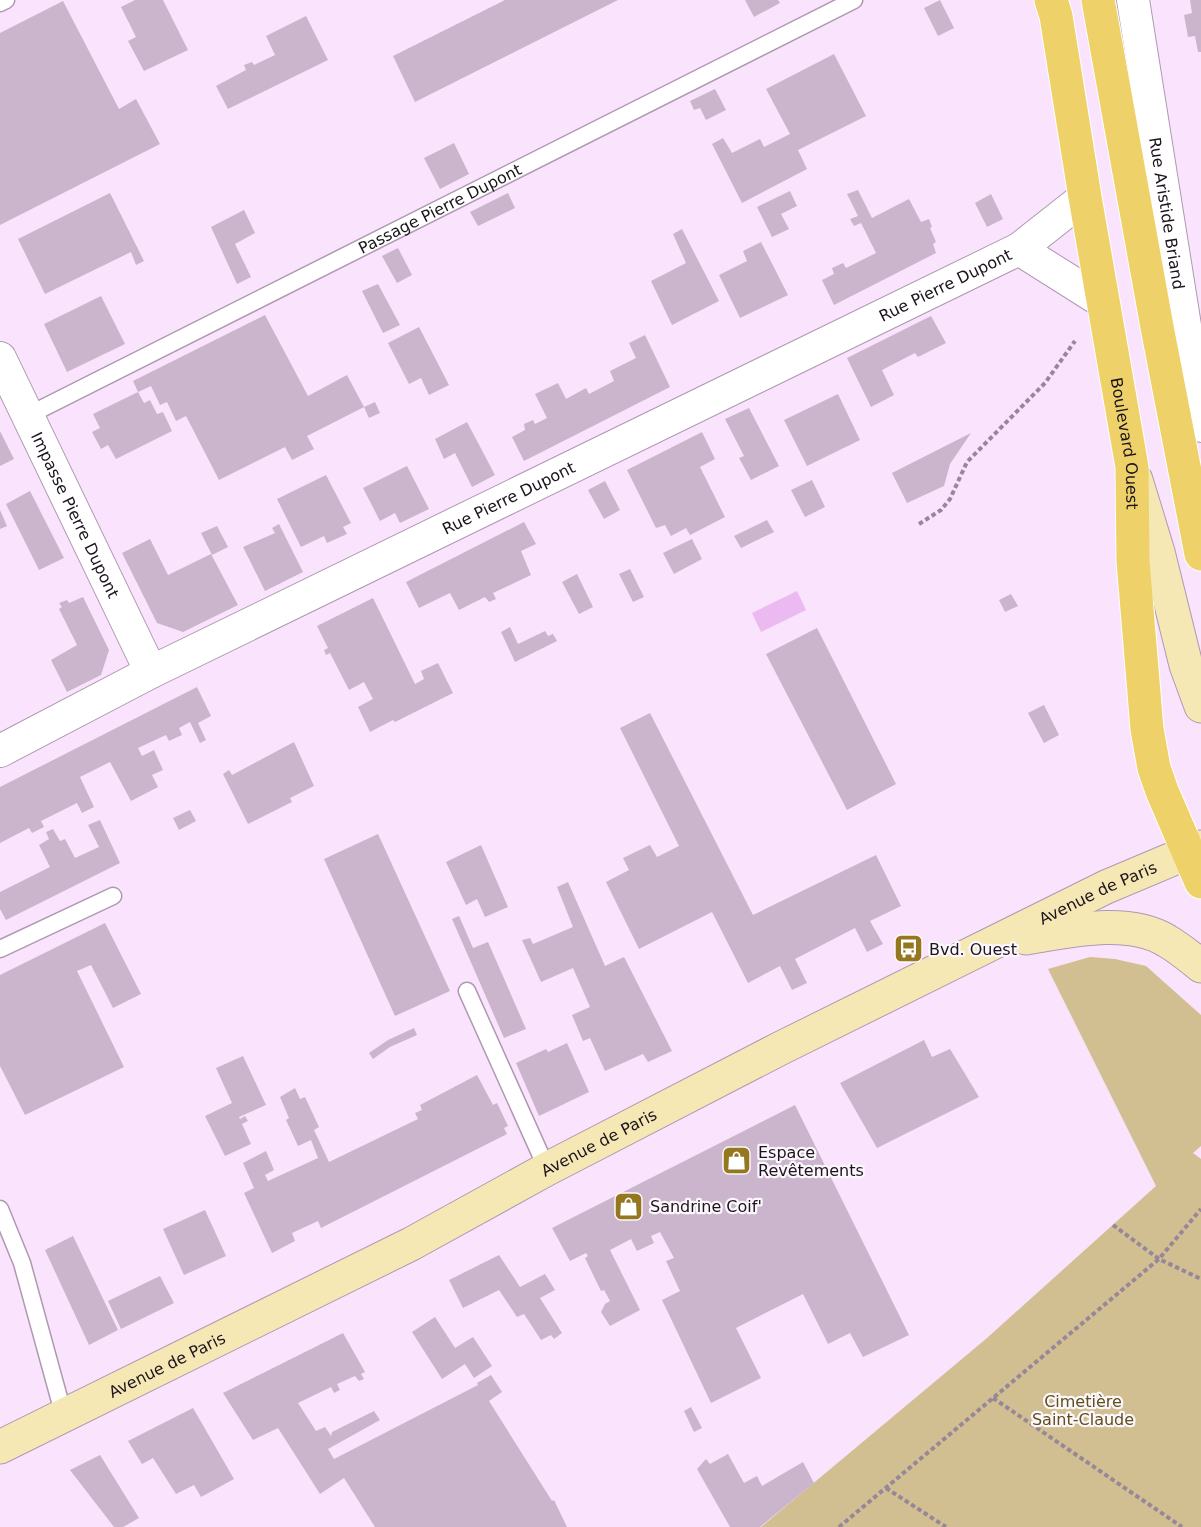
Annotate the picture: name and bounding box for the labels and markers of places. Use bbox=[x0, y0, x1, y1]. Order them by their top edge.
bus stop icon: Bvd. Ouest bbox=[892, 933, 924, 965]
place label: Bvd. Ouest bbox=[929, 940, 1017, 959]
place label: Espace Revêtements bbox=[758, 1143, 864, 1180]
shop icon: Espace Revêtements bbox=[721, 1145, 753, 1177]
shop icon: Sandrine Coif' bbox=[613, 1190, 645, 1222]
place label: Sandrine Coif' bbox=[650, 1197, 762, 1216]

